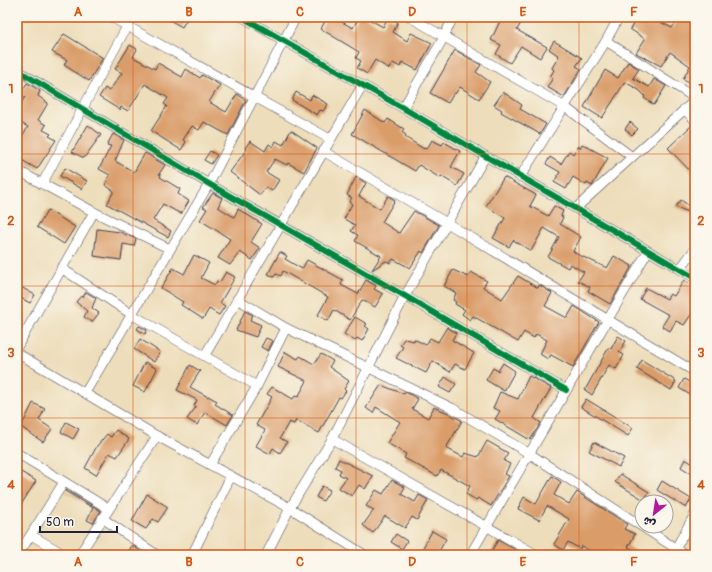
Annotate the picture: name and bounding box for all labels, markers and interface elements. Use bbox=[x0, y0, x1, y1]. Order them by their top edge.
text: A bbox=[74, 4, 83, 20]
text: B bbox=[185, 4, 193, 20]
text: C bbox=[296, 4, 304, 20]
text: D bbox=[408, 4, 416, 20]
text: E bbox=[520, 4, 527, 20]
text: F bbox=[630, 4, 638, 20]
text: 1 bbox=[8, 81, 14, 97]
text: 1 bbox=[698, 81, 704, 97]
text: 2 bbox=[7, 213, 15, 229]
text: 2 bbox=[697, 213, 705, 229]
text: 3 bbox=[7, 345, 15, 361]
text: 3 bbox=[697, 345, 705, 361]
text: 4 bbox=[7, 477, 15, 493]
text: 4 bbox=[697, 477, 705, 493]
north arrow bbox=[634, 494, 674, 534]
scale bar bbox=[40, 508, 117, 534]
text: ش bbox=[641, 514, 658, 531]
text: 50 m bbox=[46, 515, 74, 530]
text: A bbox=[74, 554, 83, 570]
text: B bbox=[185, 554, 193, 570]
text: C bbox=[296, 554, 304, 570]
text: D bbox=[408, 554, 416, 570]
text: E bbox=[520, 554, 527, 570]
text: F bbox=[630, 554, 638, 570]

